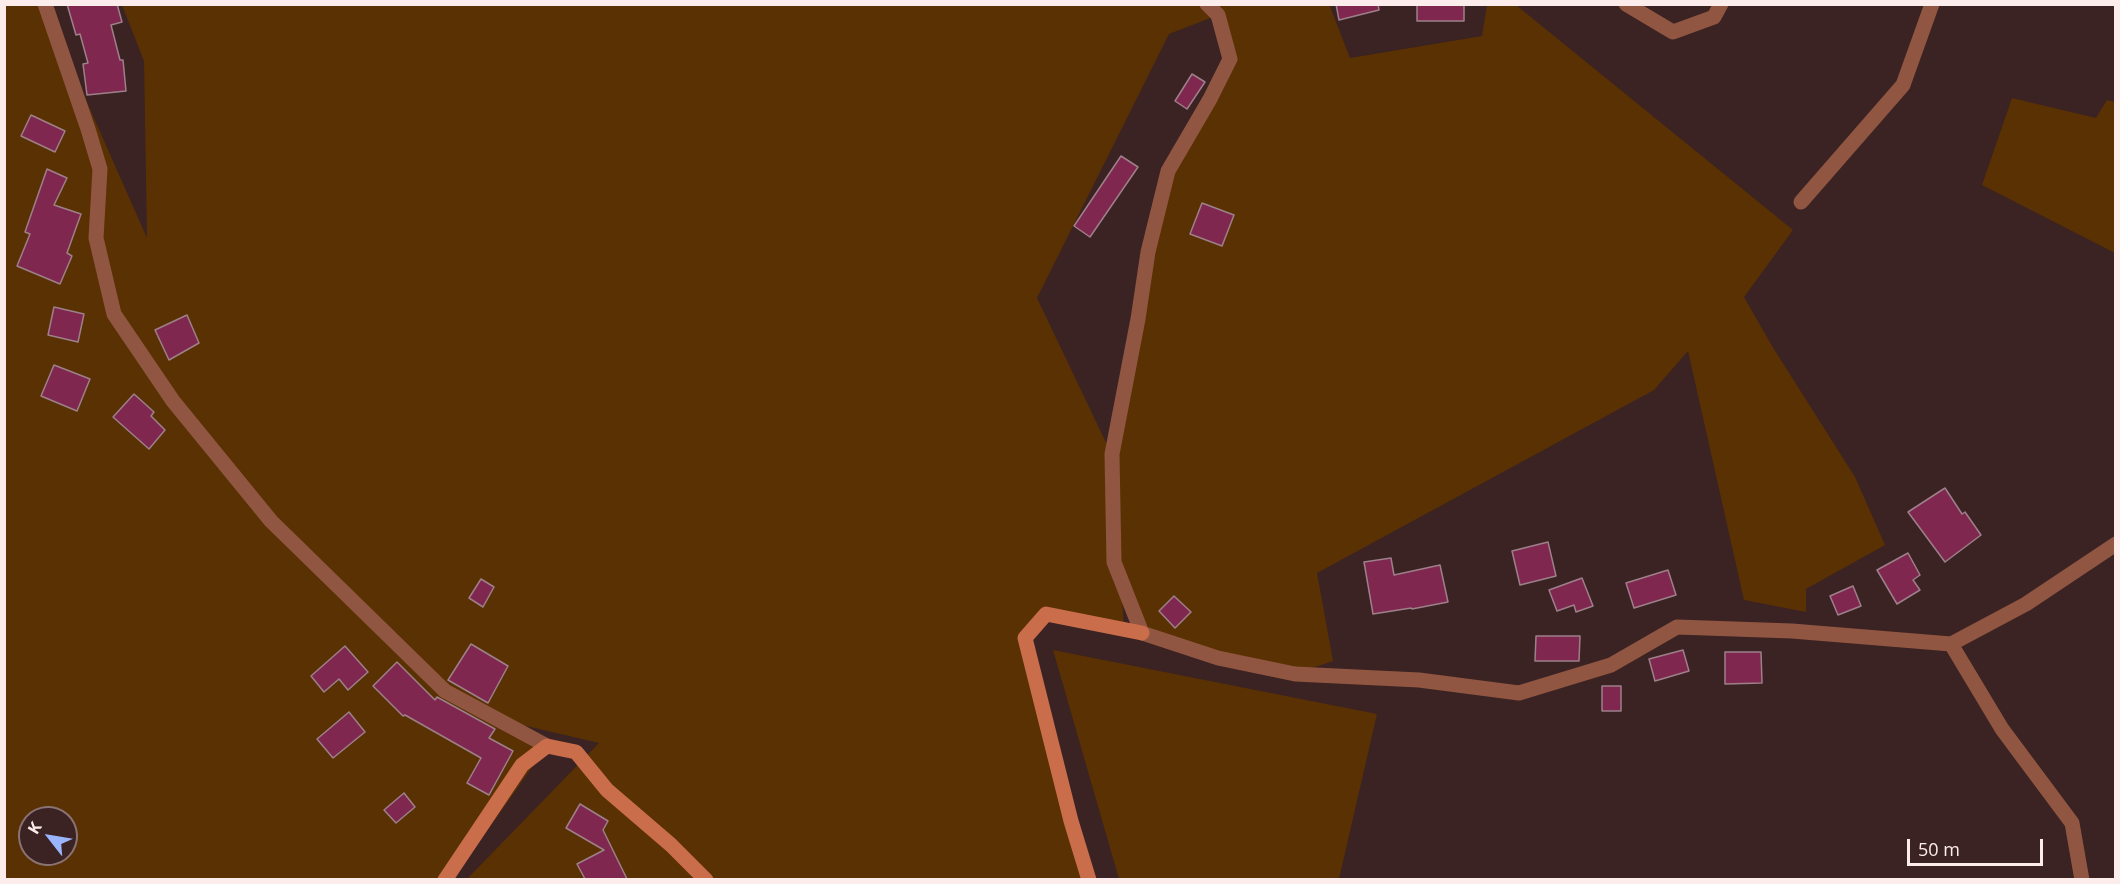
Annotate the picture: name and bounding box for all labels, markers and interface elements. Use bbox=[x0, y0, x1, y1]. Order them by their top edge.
north arrow bbox=[18, 806, 78, 866]
text: K bbox=[22, 818, 46, 838]
scale bar bbox=[1910, 827, 2046, 865]
text: 50 m bbox=[1918, 837, 1960, 861]

